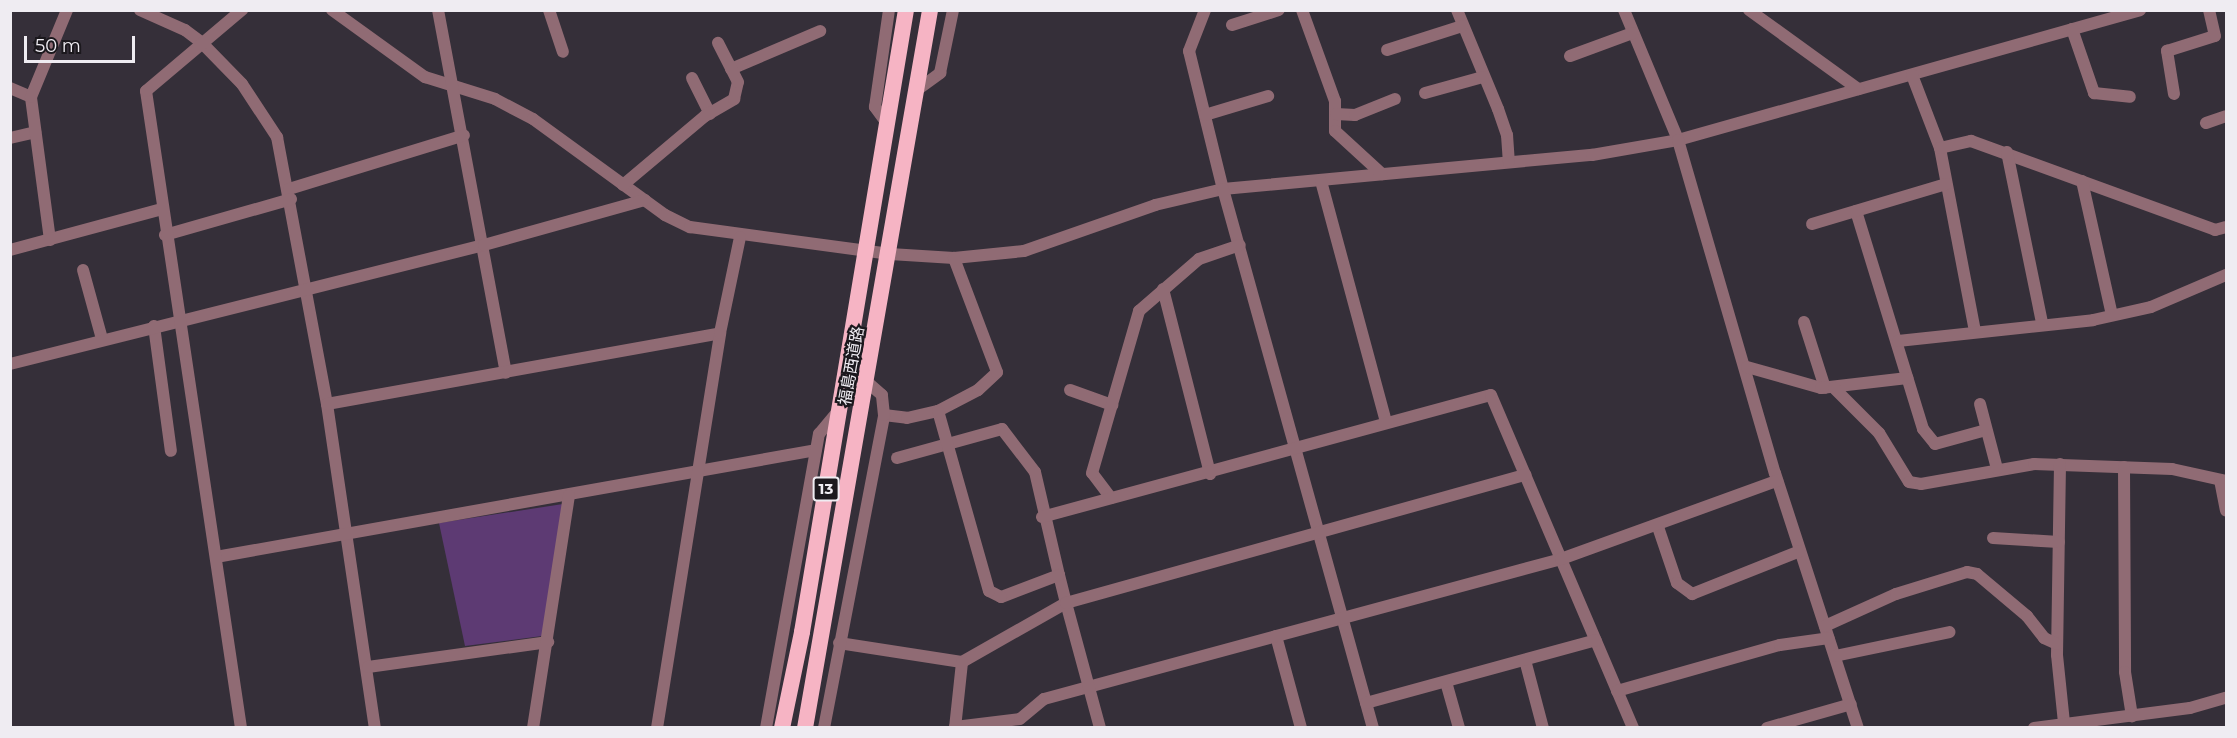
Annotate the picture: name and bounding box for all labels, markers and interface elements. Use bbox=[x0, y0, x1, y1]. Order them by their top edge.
scale bar bbox=[27, 24, 138, 62]
text: 50 m bbox=[35, 35, 81, 57]
street label: 福島西道路 bbox=[836, 325, 868, 407]
road number: 13 bbox=[812, 477, 840, 501]

